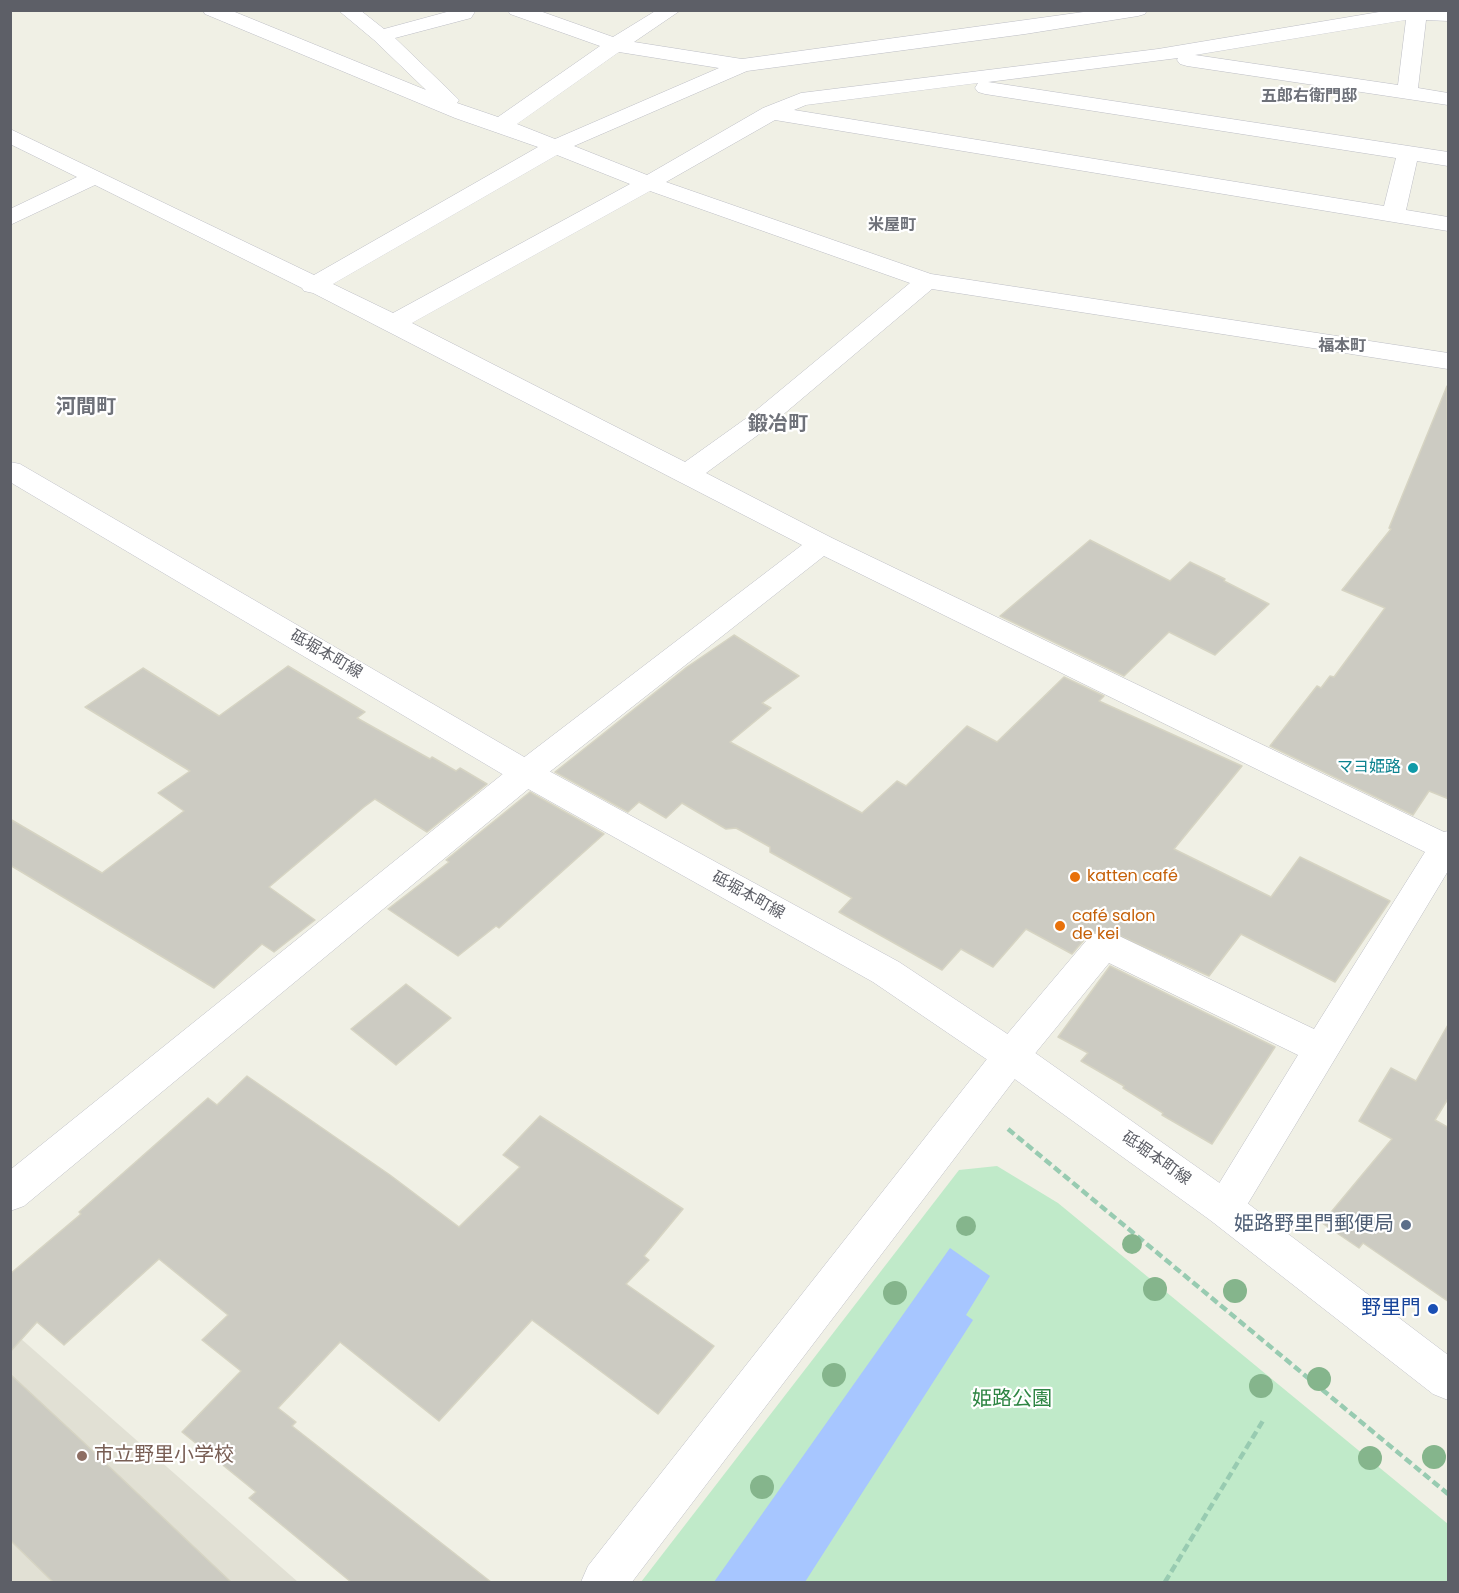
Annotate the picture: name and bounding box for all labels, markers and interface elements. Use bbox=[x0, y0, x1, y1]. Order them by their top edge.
district label: 五郎右衛門邸 bbox=[1261, 87, 1357, 107]
district label: 米屋町 bbox=[868, 216, 916, 236]
district label: 福本町 bbox=[1318, 337, 1366, 357]
district label: 河間町 bbox=[56, 396, 116, 420]
district label: 鍛冶町 bbox=[748, 413, 808, 437]
street label: 砥堀本町線 bbox=[287, 627, 365, 683]
place label: マヨ姫路 bbox=[1337, 758, 1401, 778]
marker: マヨ姫路 bbox=[1406, 761, 1420, 775]
place label: katten café bbox=[1087, 867, 1178, 887]
street label: 砥堀本町線 bbox=[708, 868, 788, 924]
marker: katten café bbox=[1068, 870, 1082, 884]
place label: café salon de kei bbox=[1072, 907, 1156, 945]
marker: café salon de kei bbox=[1053, 919, 1067, 933]
street label: 砥堀本町線 bbox=[1118, 1128, 1194, 1190]
place label: 姫路野里門郵便局 bbox=[1234, 1213, 1394, 1237]
marker: 姫路野里門郵便局 bbox=[1399, 1218, 1413, 1232]
place label: 野里門 bbox=[1361, 1297, 1421, 1321]
marker: 野里門 bbox=[1426, 1302, 1440, 1316]
park label: 姫路公園 bbox=[972, 1388, 1052, 1412]
place label: 市立野里小学校 bbox=[94, 1444, 234, 1468]
marker: 市立野里小学校 bbox=[75, 1449, 89, 1463]

